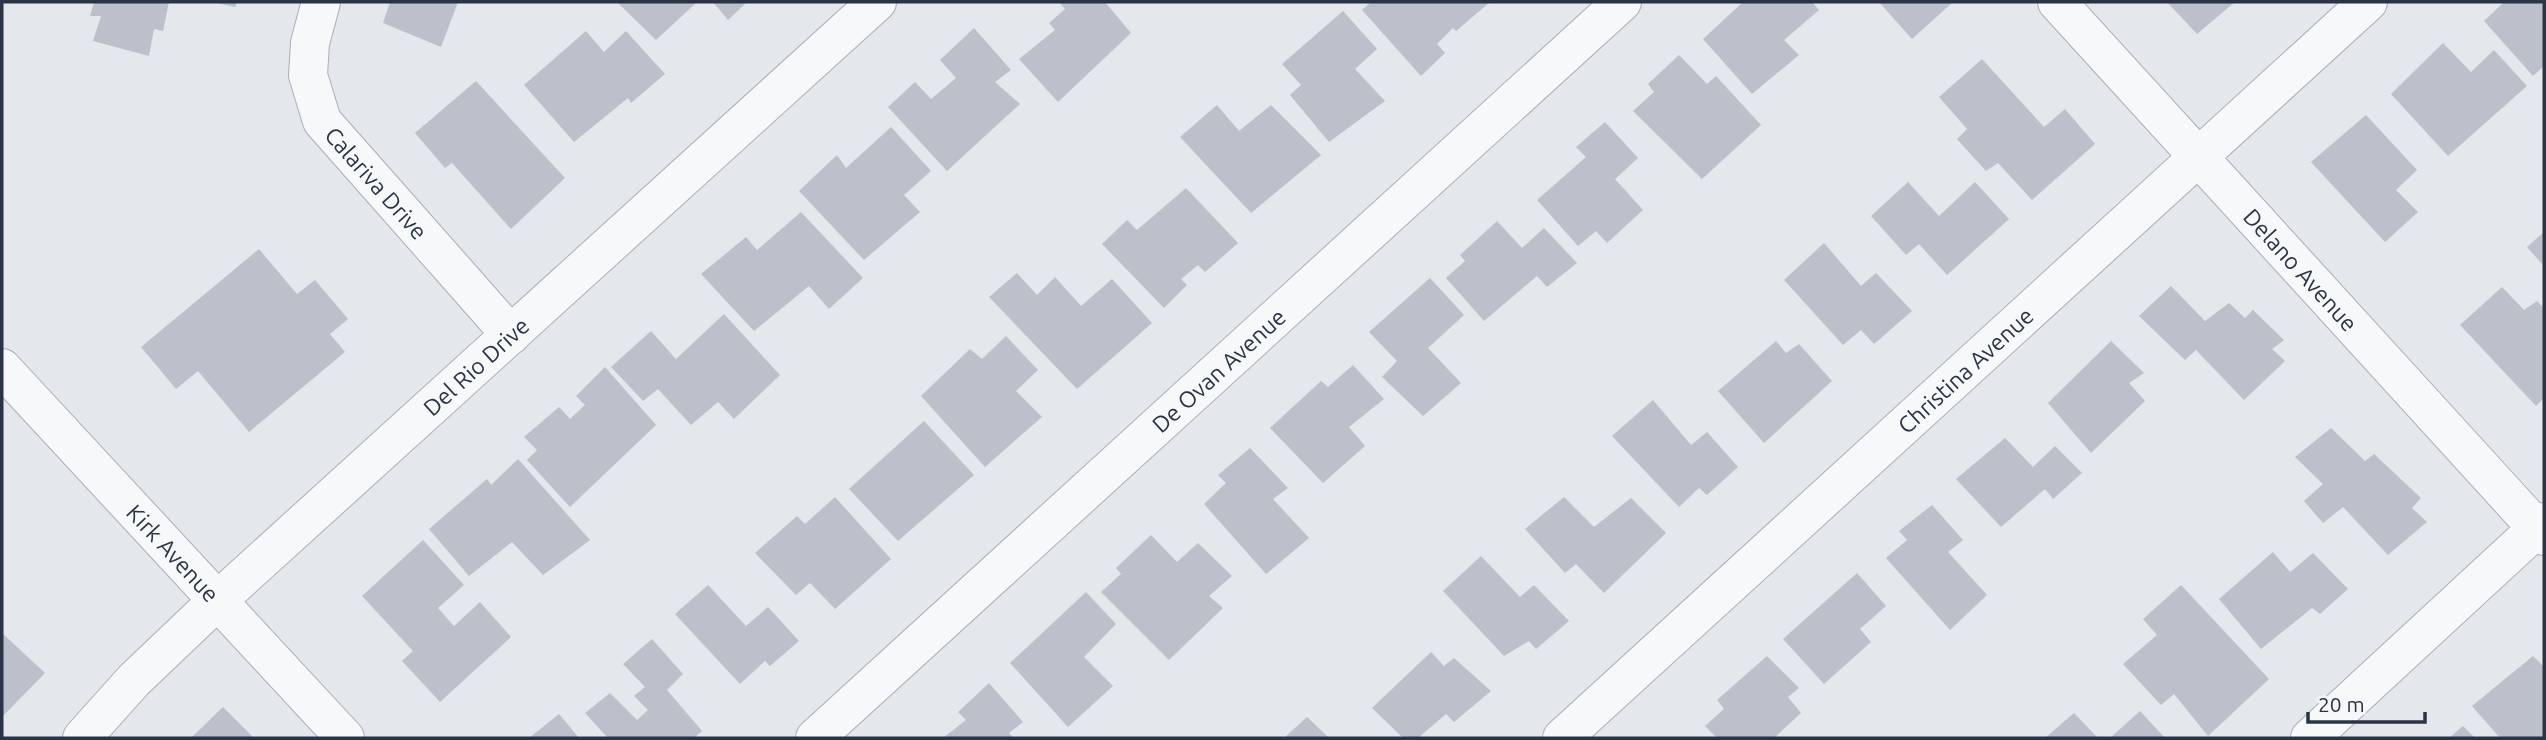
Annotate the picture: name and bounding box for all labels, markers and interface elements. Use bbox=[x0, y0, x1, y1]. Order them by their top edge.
street label: Calariva Drive bbox=[321, 122, 433, 244]
street label: Delano Avenue bbox=[2239, 203, 2363, 336]
street label: Christina Avenue bbox=[1893, 302, 2038, 438]
street label: De Ovan Avenue bbox=[1147, 303, 1290, 437]
street label: Del Rio Drive bbox=[418, 312, 534, 420]
street label: Kirk Avenue bbox=[122, 499, 224, 606]
scale bar bbox=[2308, 680, 2425, 724]
text: 20 m bbox=[2318, 692, 2365, 716]

